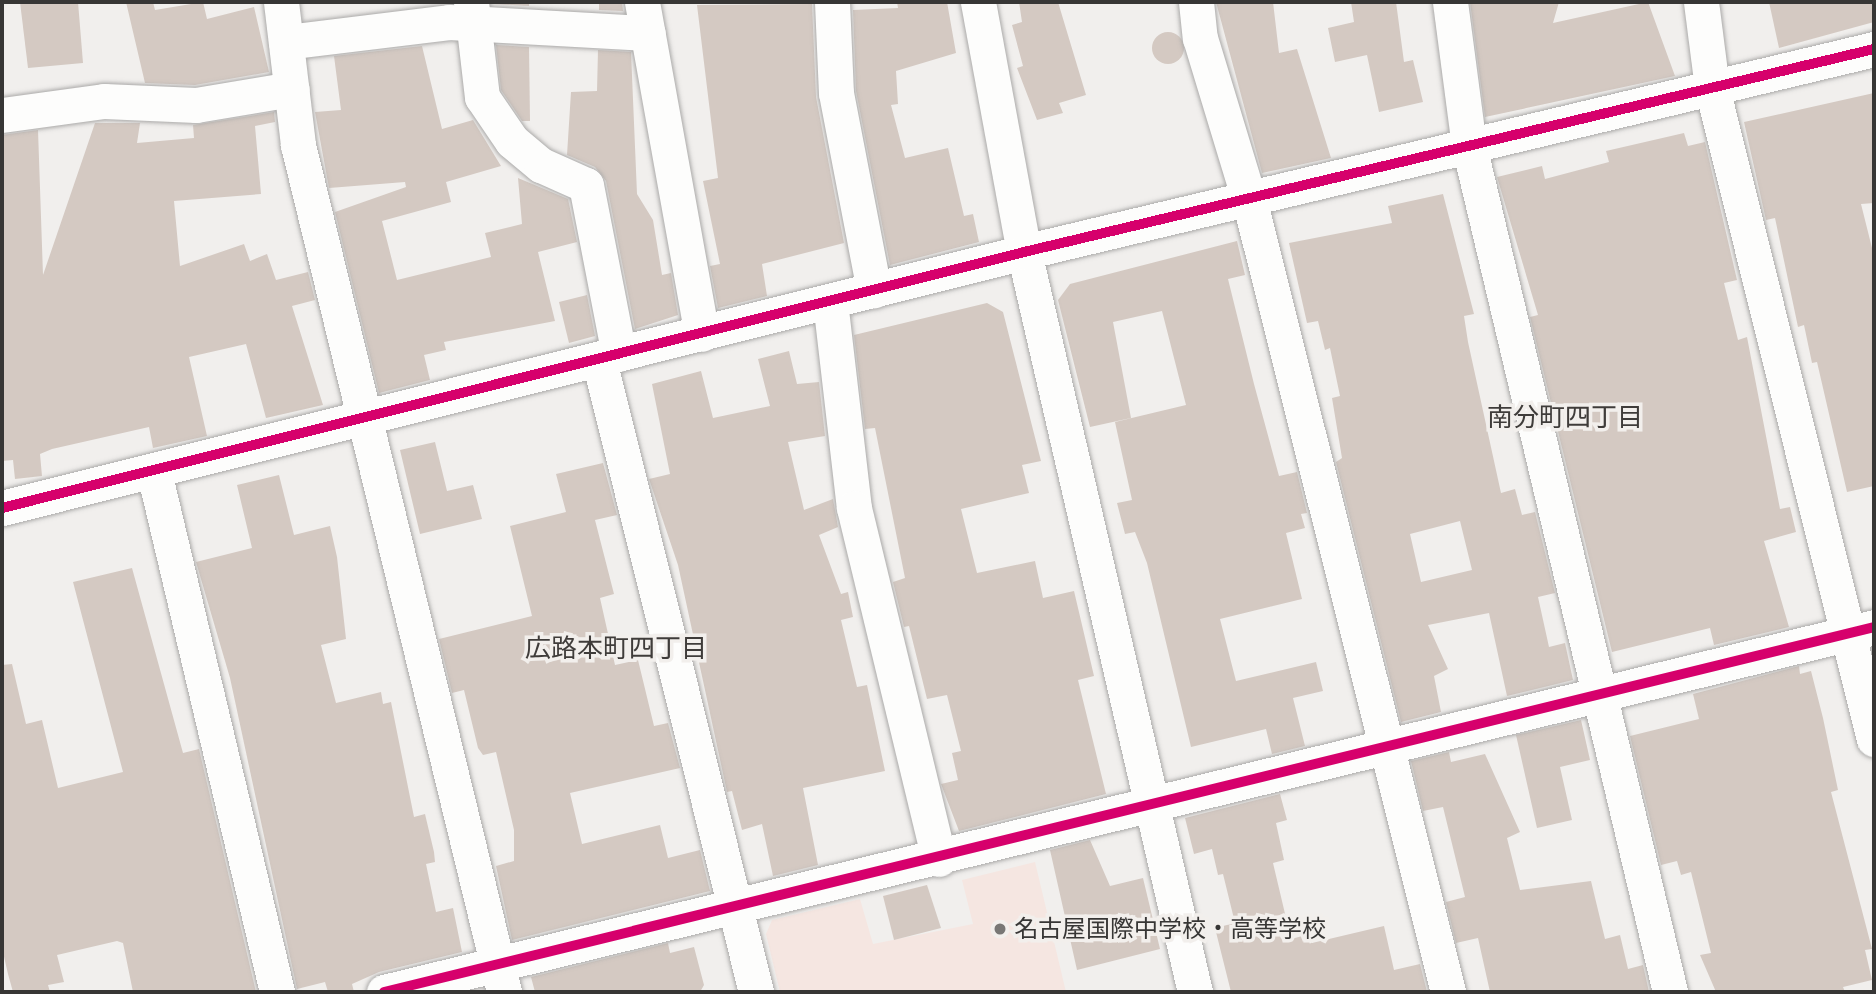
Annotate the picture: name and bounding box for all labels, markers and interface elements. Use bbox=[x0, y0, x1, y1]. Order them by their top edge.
district label: 南分町四丁目 bbox=[1487, 401, 1643, 433]
district label: 広路本町四丁目 bbox=[525, 632, 707, 664]
place label: 名古屋国際中学校・高等学校 bbox=[1014, 915, 1326, 943]
marker: 名古屋国際中学校・高等学校 bbox=[992, 921, 1008, 937]

